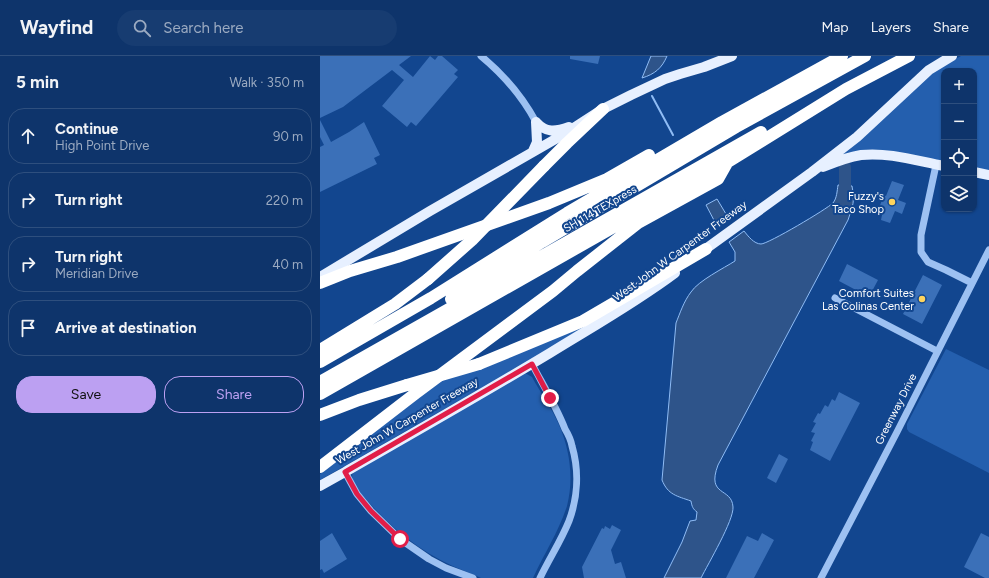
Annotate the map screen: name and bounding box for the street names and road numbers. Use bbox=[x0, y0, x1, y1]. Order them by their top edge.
street label: SH 114 TEXpress bbox=[561, 183, 639, 235]
street label: West John W Carpenter Freeway bbox=[611, 198, 750, 304]
street label: Greenway Drive bbox=[872, 371, 920, 447]
street label: West John W Carpenter Freeway bbox=[334, 375, 481, 467]

